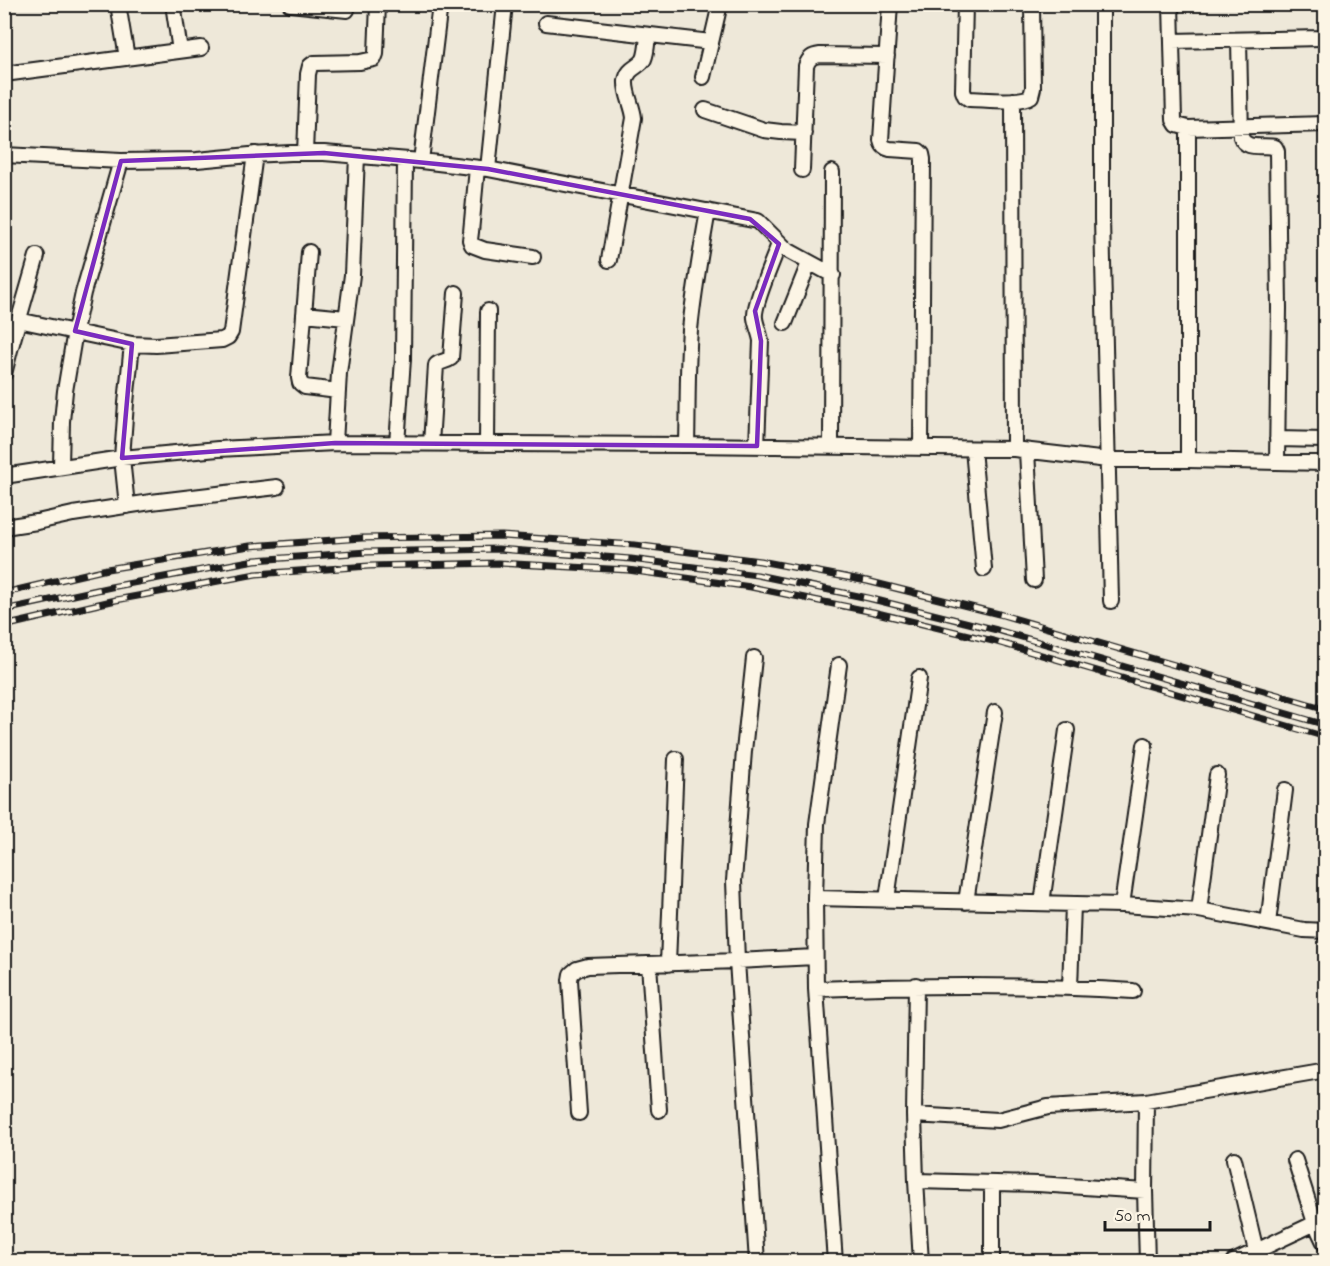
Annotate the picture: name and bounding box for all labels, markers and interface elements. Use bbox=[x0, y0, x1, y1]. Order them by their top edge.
scale bar bbox=[1105, 1194, 1210, 1232]
text: 50 m bbox=[1114, 1204, 1151, 1230]

